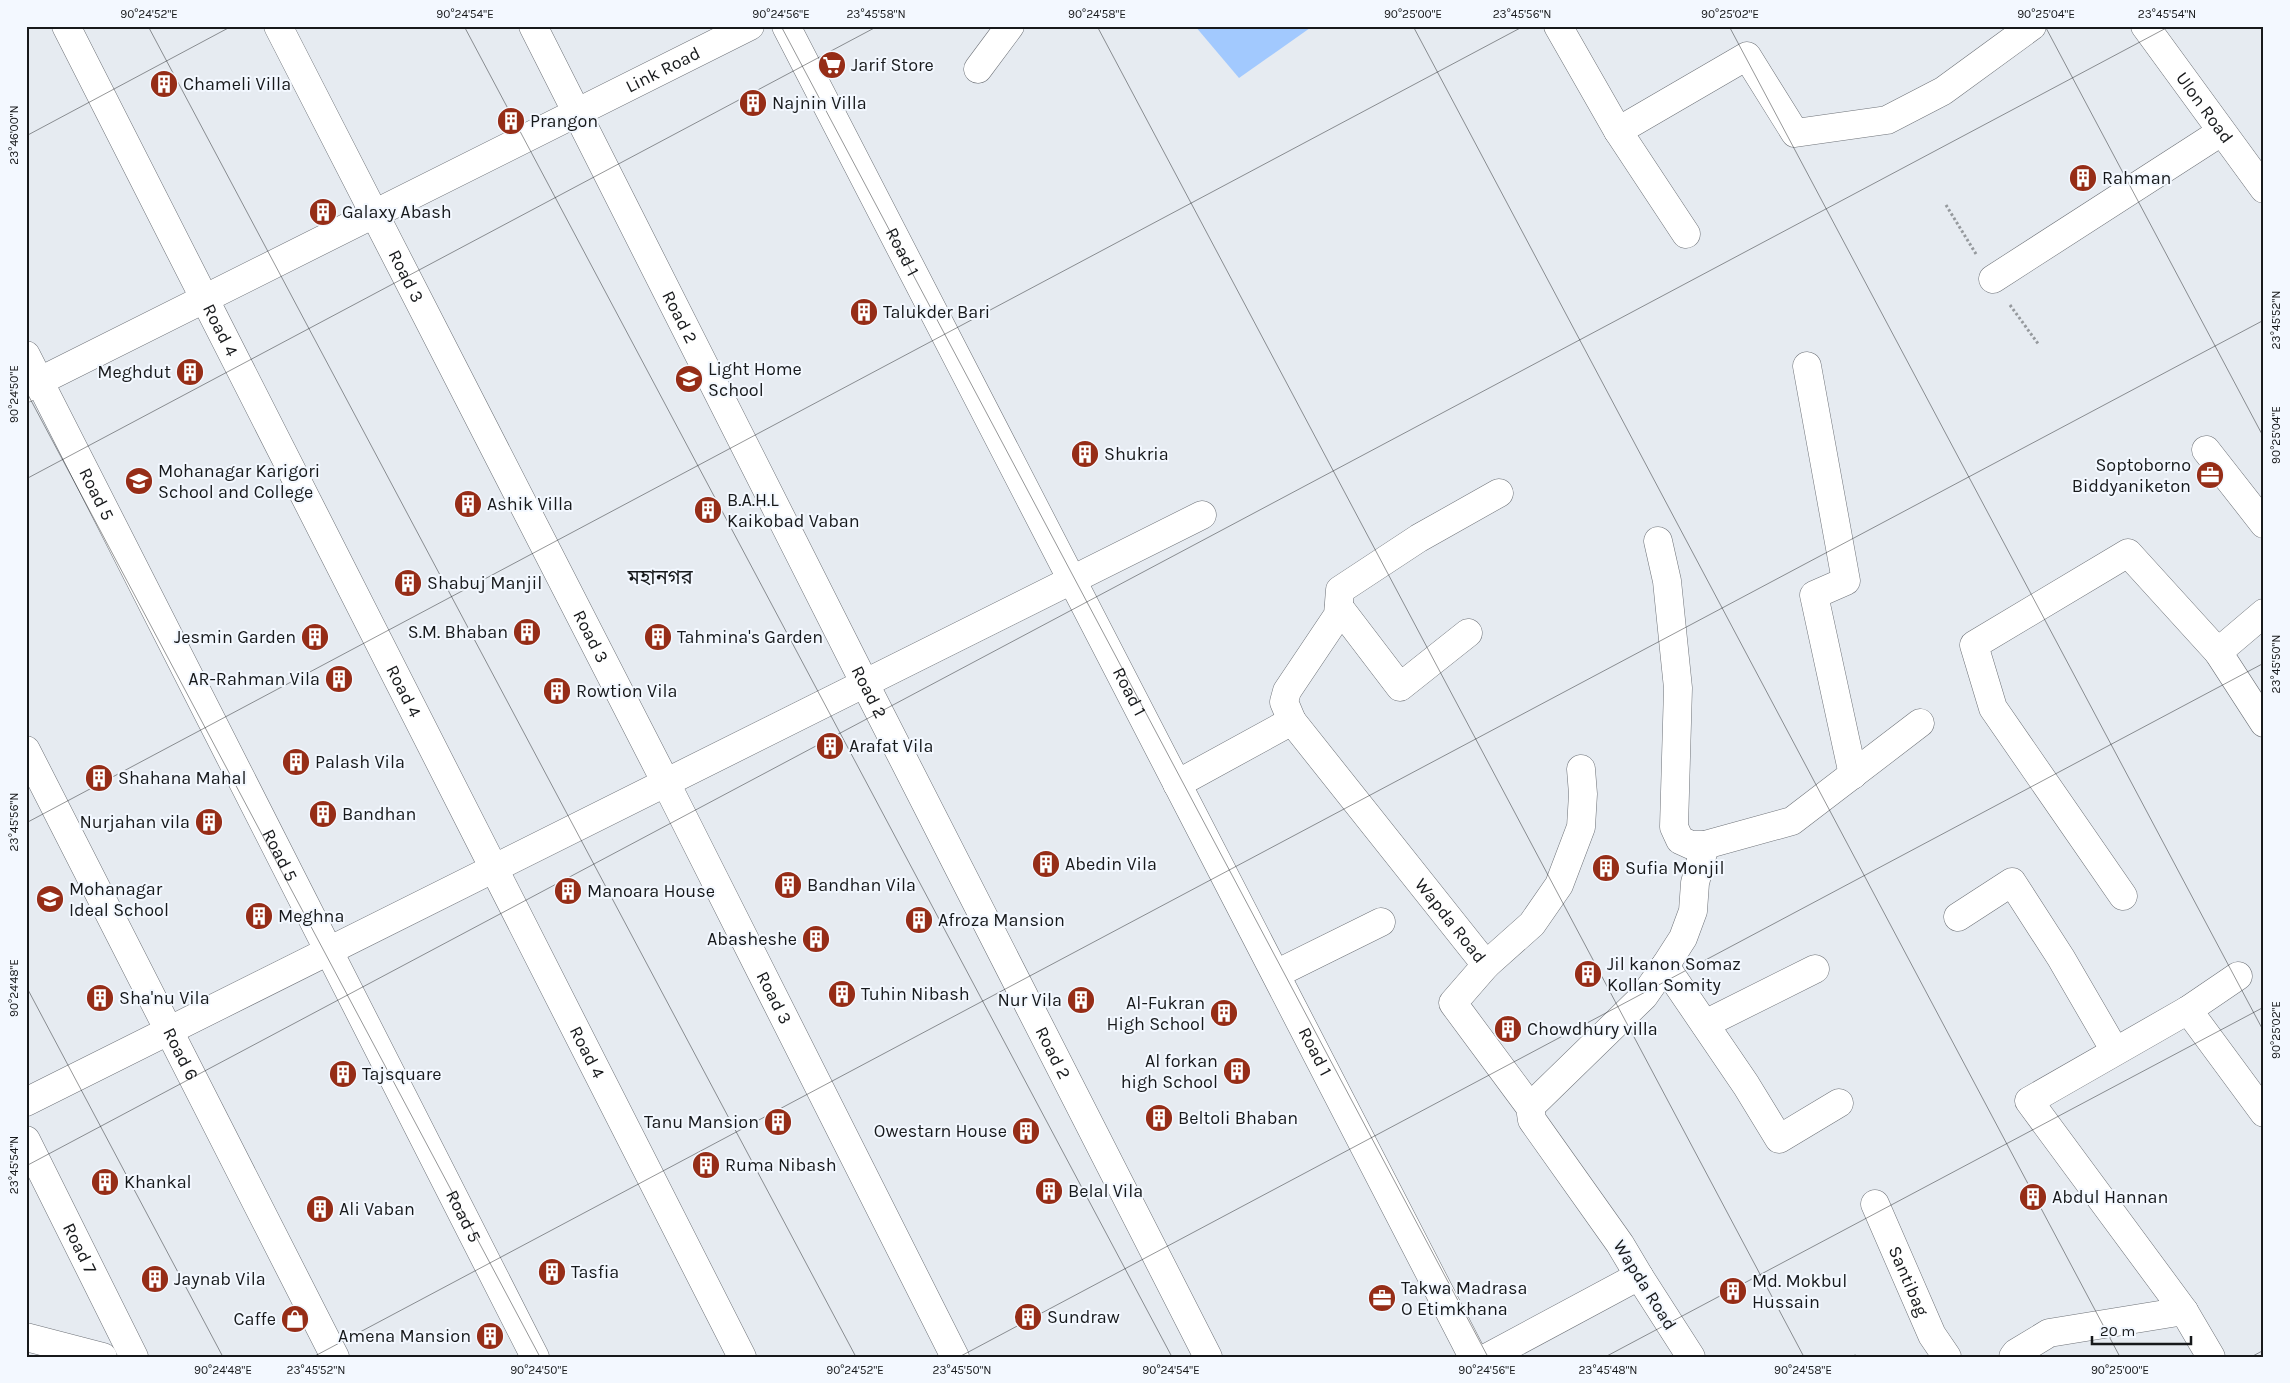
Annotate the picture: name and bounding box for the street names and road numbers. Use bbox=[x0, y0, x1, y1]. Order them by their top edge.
street label: Link Road bbox=[622, 42, 704, 97]
street label: Ulon Road bbox=[2171, 67, 2238, 148]
street label: Road 1 bbox=[881, 224, 924, 280]
street label: Road 3 bbox=[384, 246, 429, 306]
street label: Road 2 bbox=[657, 287, 702, 347]
street label: Road 4 bbox=[198, 300, 243, 360]
street label: Road 5 bbox=[74, 464, 119, 524]
street label: Road 3 bbox=[568, 606, 614, 667]
street label: Road 4 bbox=[381, 661, 426, 721]
street label: Road 2 bbox=[847, 662, 892, 722]
street label: Road 1 bbox=[1108, 664, 1151, 720]
street label: Road 5 bbox=[258, 825, 303, 885]
street label: Wapda Road bbox=[1410, 874, 1491, 967]
street label: Road 3 bbox=[752, 968, 797, 1028]
street label: Road 4 bbox=[565, 1022, 610, 1082]
street label: Road 2 bbox=[1030, 1023, 1076, 1083]
street label: Road 1 bbox=[1294, 1023, 1337, 1079]
street label: Road 6 bbox=[158, 1024, 203, 1084]
street label: Road 5 bbox=[441, 1186, 486, 1246]
street label: Road 7 bbox=[58, 1219, 102, 1278]
street label: Wapda Road bbox=[1609, 1236, 1681, 1334]
street label: Santibag bbox=[1884, 1242, 1933, 1320]

